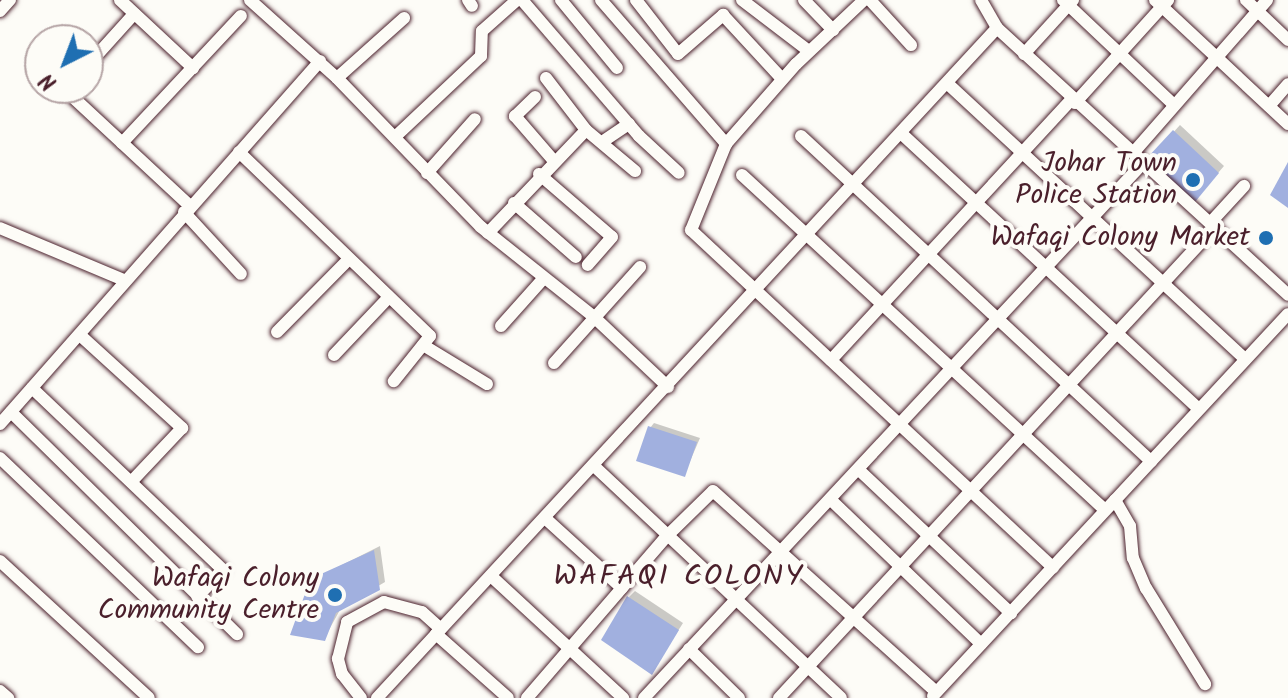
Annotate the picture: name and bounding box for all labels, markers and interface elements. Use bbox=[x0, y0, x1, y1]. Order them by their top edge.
north arrow bbox=[24, 24, 104, 104]
text: N bbox=[32, 63, 66, 98]
place label: Johar Town Police Station bbox=[1015, 147, 1177, 213]
marker: Johar Town Police Station bbox=[1184, 171, 1202, 189]
place label: Wafaqi Colony Market bbox=[991, 221, 1250, 255]
marker: Wafaqi Colony Market bbox=[1257, 229, 1275, 247]
district label: WAFAQI COLONY bbox=[554, 559, 804, 595]
place label: Wafaqi Colony Community Centre bbox=[98, 562, 319, 628]
marker: Wafaqi Colony Community Centre bbox=[326, 586, 344, 604]

